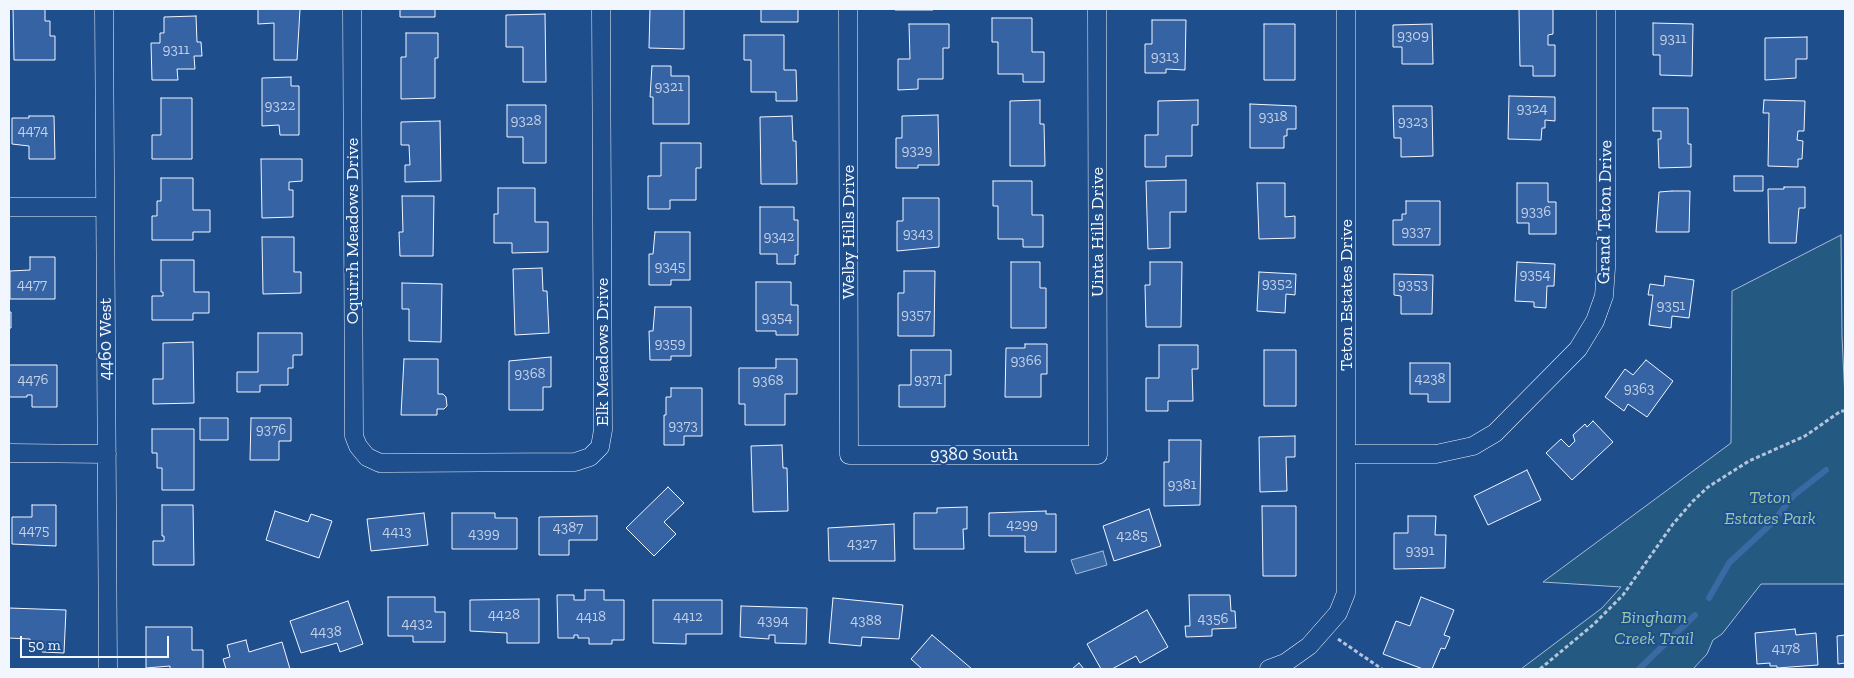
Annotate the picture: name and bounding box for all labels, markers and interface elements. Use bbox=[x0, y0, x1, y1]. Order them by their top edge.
house number: 9309 bbox=[1397, 27, 1429, 45]
house number: 9311 bbox=[1660, 30, 1686, 48]
house number: 9311 bbox=[163, 41, 189, 59]
house number: 9313 bbox=[1151, 48, 1179, 66]
house number: 9321 bbox=[655, 78, 683, 96]
house number: 9322 bbox=[265, 97, 295, 115]
house number: 9324 bbox=[1516, 100, 1548, 118]
house number: 9318 bbox=[1258, 108, 1288, 126]
house number: 9328 bbox=[510, 112, 542, 130]
house number: 9323 bbox=[1398, 113, 1428, 131]
house number: 4474 bbox=[18, 122, 48, 140]
street label: Oquirrh Meadows Drive bbox=[342, 138, 364, 324]
street label: Grand Teton Drive bbox=[1593, 140, 1617, 284]
house number: 9329 bbox=[902, 142, 932, 160]
street label: Welby Hills Drive bbox=[838, 165, 860, 299]
street label: Uinta Hills Drive bbox=[1087, 167, 1109, 297]
house number: 9336 bbox=[1521, 203, 1551, 221]
street label: Teton Estates Drive bbox=[1336, 219, 1358, 371]
house number: 9337 bbox=[1401, 223, 1431, 241]
house number: 9343 bbox=[903, 225, 933, 243]
house number: 9342 bbox=[763, 228, 795, 246]
house number: 9345 bbox=[654, 258, 686, 276]
house number: 9354 bbox=[1519, 266, 1551, 284]
house number: 9352 bbox=[1262, 275, 1292, 293]
house number: 4477 bbox=[17, 276, 47, 294]
house number: 9353 bbox=[1398, 276, 1428, 294]
street label: Elk Meadows Drive bbox=[592, 278, 614, 426]
house number: 9351 bbox=[1657, 297, 1685, 315]
street label: 4460 West bbox=[95, 298, 117, 380]
house number: 9357 bbox=[901, 306, 931, 324]
house number: 9354 bbox=[761, 309, 793, 327]
house number: 9359 bbox=[655, 335, 685, 353]
house number: 9366 bbox=[1010, 352, 1042, 370]
house number: 9368 bbox=[514, 365, 546, 383]
house number: 4238 bbox=[1414, 370, 1446, 388]
house number: 4476 bbox=[18, 371, 48, 389]
house number: 9371 bbox=[914, 371, 942, 389]
house number: 9368 bbox=[752, 372, 784, 390]
house number: 9363 bbox=[1624, 380, 1654, 398]
house number: 9373 bbox=[668, 417, 698, 435]
house number: 9376 bbox=[256, 421, 286, 439]
street label: 9380 South bbox=[930, 444, 1018, 466]
house number: 9381 bbox=[1167, 476, 1197, 494]
park label: Teton Estates Park bbox=[1724, 487, 1816, 530]
house number: 4299 bbox=[1006, 516, 1038, 534]
house number: 4387 bbox=[553, 519, 583, 537]
house number: 4475 bbox=[19, 522, 49, 540]
house number: 4413 bbox=[382, 523, 412, 541]
house number: 4399 bbox=[468, 525, 500, 543]
house number: 4285 bbox=[1116, 527, 1148, 545]
house number: 4327 bbox=[847, 535, 877, 553]
house number: 9391 bbox=[1405, 542, 1435, 560]
house number: 4428 bbox=[488, 606, 520, 624]
park label: Bingham Creek Trail bbox=[1614, 607, 1694, 650]
house number: 4418 bbox=[576, 608, 606, 626]
house number: 4412 bbox=[673, 608, 703, 626]
house number: 4356 bbox=[1197, 610, 1229, 628]
house number: 4394 bbox=[757, 612, 789, 630]
house number: 4388 bbox=[850, 612, 882, 630]
house number: 4432 bbox=[401, 615, 433, 633]
house number: 4438 bbox=[310, 623, 342, 641]
scale bar bbox=[22, 626, 171, 658]
text: 50 m bbox=[28, 636, 61, 654]
house number: 4178 bbox=[1772, 640, 1800, 658]

